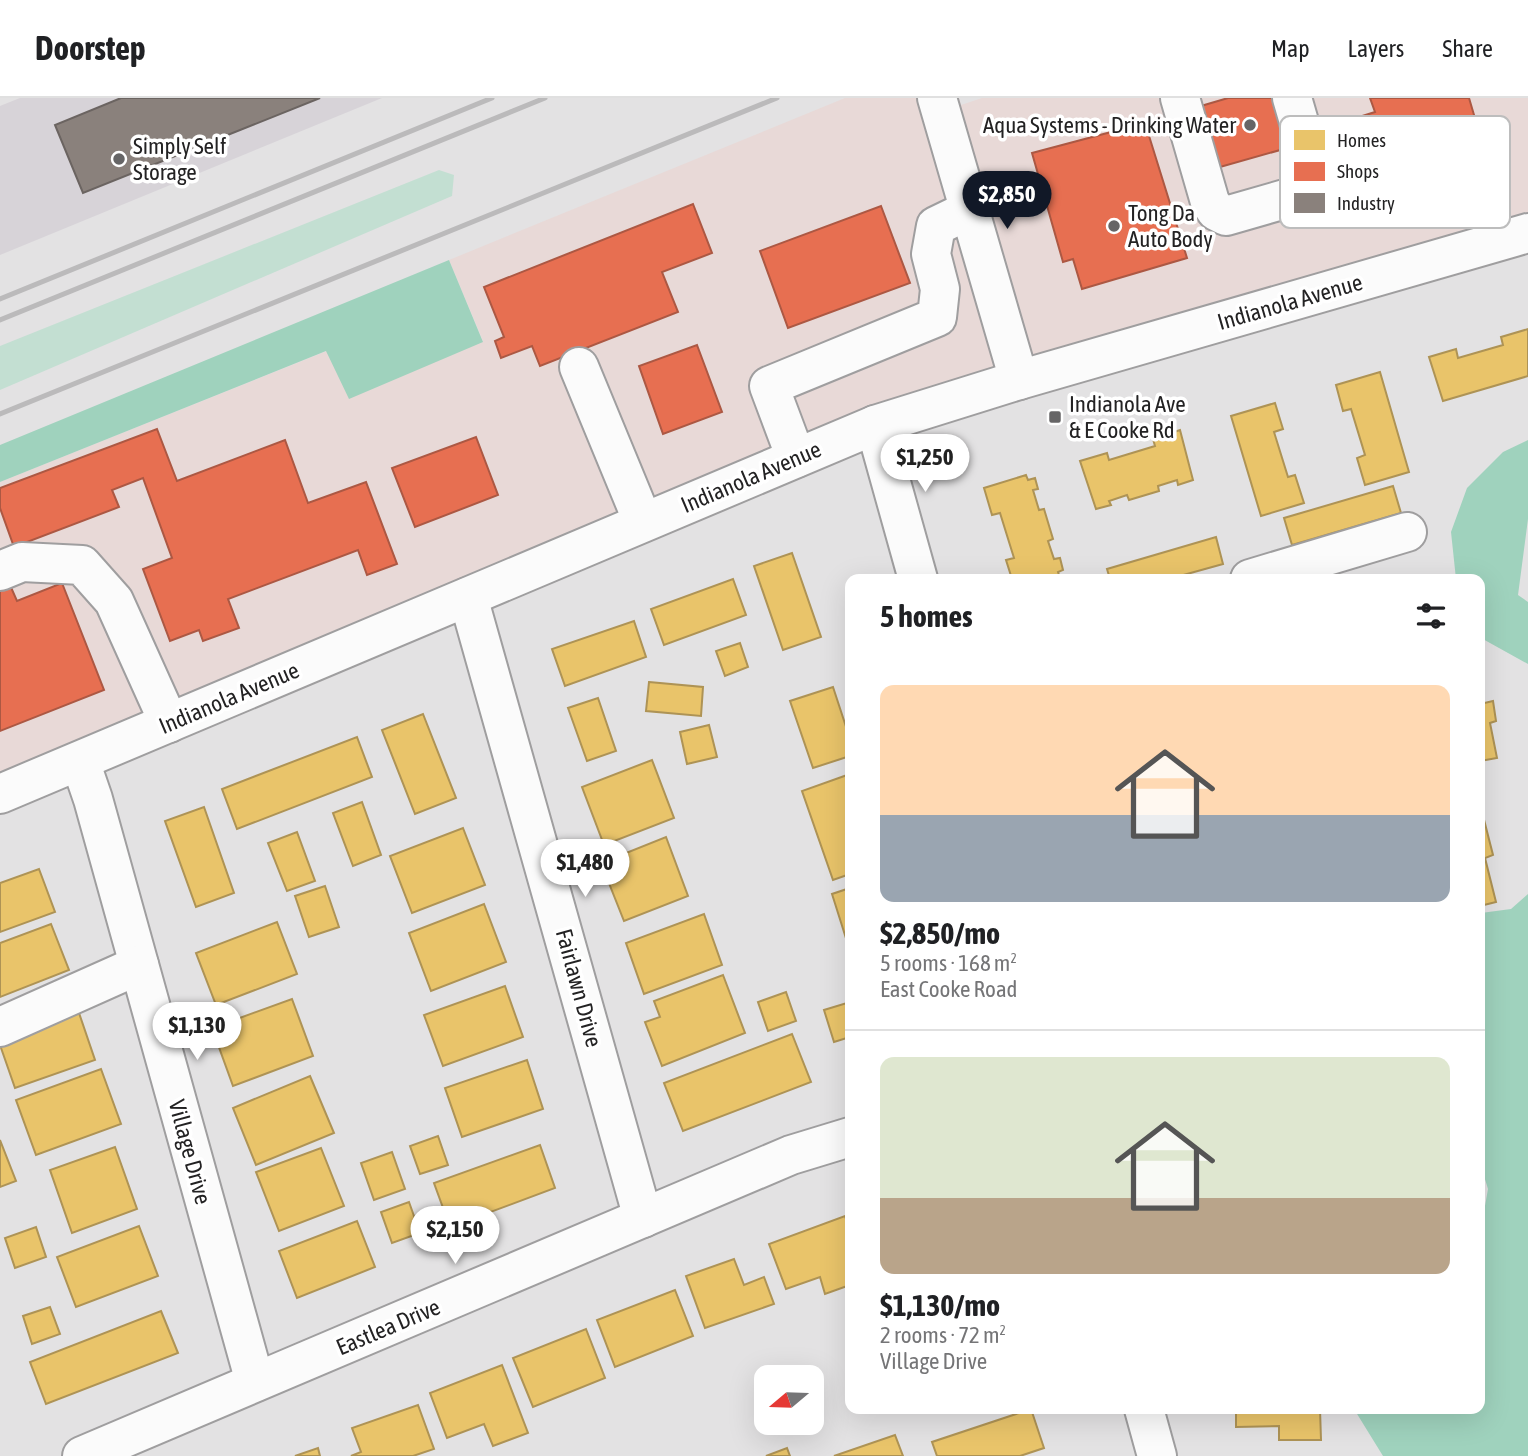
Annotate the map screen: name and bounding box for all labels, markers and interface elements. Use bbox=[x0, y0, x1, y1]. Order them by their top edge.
text: Doorstep bbox=[35, 29, 146, 67]
text: Map bbox=[1271, 35, 1310, 62]
text: Layers bbox=[1348, 35, 1404, 62]
text: Share bbox=[1442, 35, 1493, 62]
place label: Aqua Systems - Drinking Water bbox=[983, 112, 1237, 138]
legend bbox=[1280, 116, 1510, 228]
marker: Aqua Systems - Drinking Water bbox=[1242, 117, 1258, 133]
text: Homes bbox=[1337, 129, 1386, 151]
place label: Simply Self Storage bbox=[133, 133, 226, 185]
marker: Simply Self Storage bbox=[111, 151, 127, 167]
text: Shops bbox=[1337, 160, 1379, 182]
pin: $2,850 bbox=[950, 172, 1064, 231]
text: $2,850 bbox=[979, 181, 1036, 207]
text: Industry bbox=[1337, 192, 1395, 214]
place label: Tong Da Auto Body bbox=[1128, 200, 1213, 252]
marker: Tong Da Auto Body bbox=[1106, 218, 1122, 234]
street label: Indianola Avenue bbox=[1215, 269, 1365, 335]
place label: Indianola Ave & E Cooke Rd bbox=[1069, 391, 1186, 443]
marker: Indianola Ave & E Cooke Rd bbox=[1047, 409, 1063, 425]
pin: $1,250 bbox=[868, 434, 982, 494]
street label: Indianola Avenue bbox=[677, 436, 825, 518]
text: $1,250 bbox=[897, 444, 954, 470]
icon: filters bbox=[1412, 597, 1450, 635]
text: 5 homes bbox=[880, 599, 973, 633]
street label: Indianola Avenue bbox=[155, 657, 303, 739]
icon: home bbox=[1102, 731, 1228, 857]
pin: $1,480 bbox=[528, 840, 642, 899]
text: $1,480 bbox=[557, 849, 614, 875]
text: $2,850/mo bbox=[880, 916, 1000, 950]
street label: Fairlawn Drive bbox=[551, 926, 607, 1050]
text: 5 rooms · 168 m² bbox=[880, 950, 1017, 976]
text: East Cooke Road bbox=[880, 976, 1018, 1002]
pin: $1,130 bbox=[140, 1002, 254, 1062]
text: $1,130 bbox=[169, 1012, 226, 1038]
street label: Village Drive bbox=[164, 1097, 216, 1207]
icon: home bbox=[1102, 1103, 1228, 1229]
pin: $2,150 bbox=[398, 1206, 512, 1266]
text: $2,150 bbox=[427, 1216, 484, 1242]
text: $1,130/mo bbox=[880, 1288, 1000, 1322]
street label: Eastlea Drive bbox=[332, 1294, 444, 1360]
text: 2 rooms · 72 m² bbox=[880, 1322, 1006, 1348]
text: Village Drive bbox=[880, 1348, 987, 1374]
north arrow bbox=[754, 1365, 824, 1435]
map controls bbox=[754, 1365, 824, 1435]

